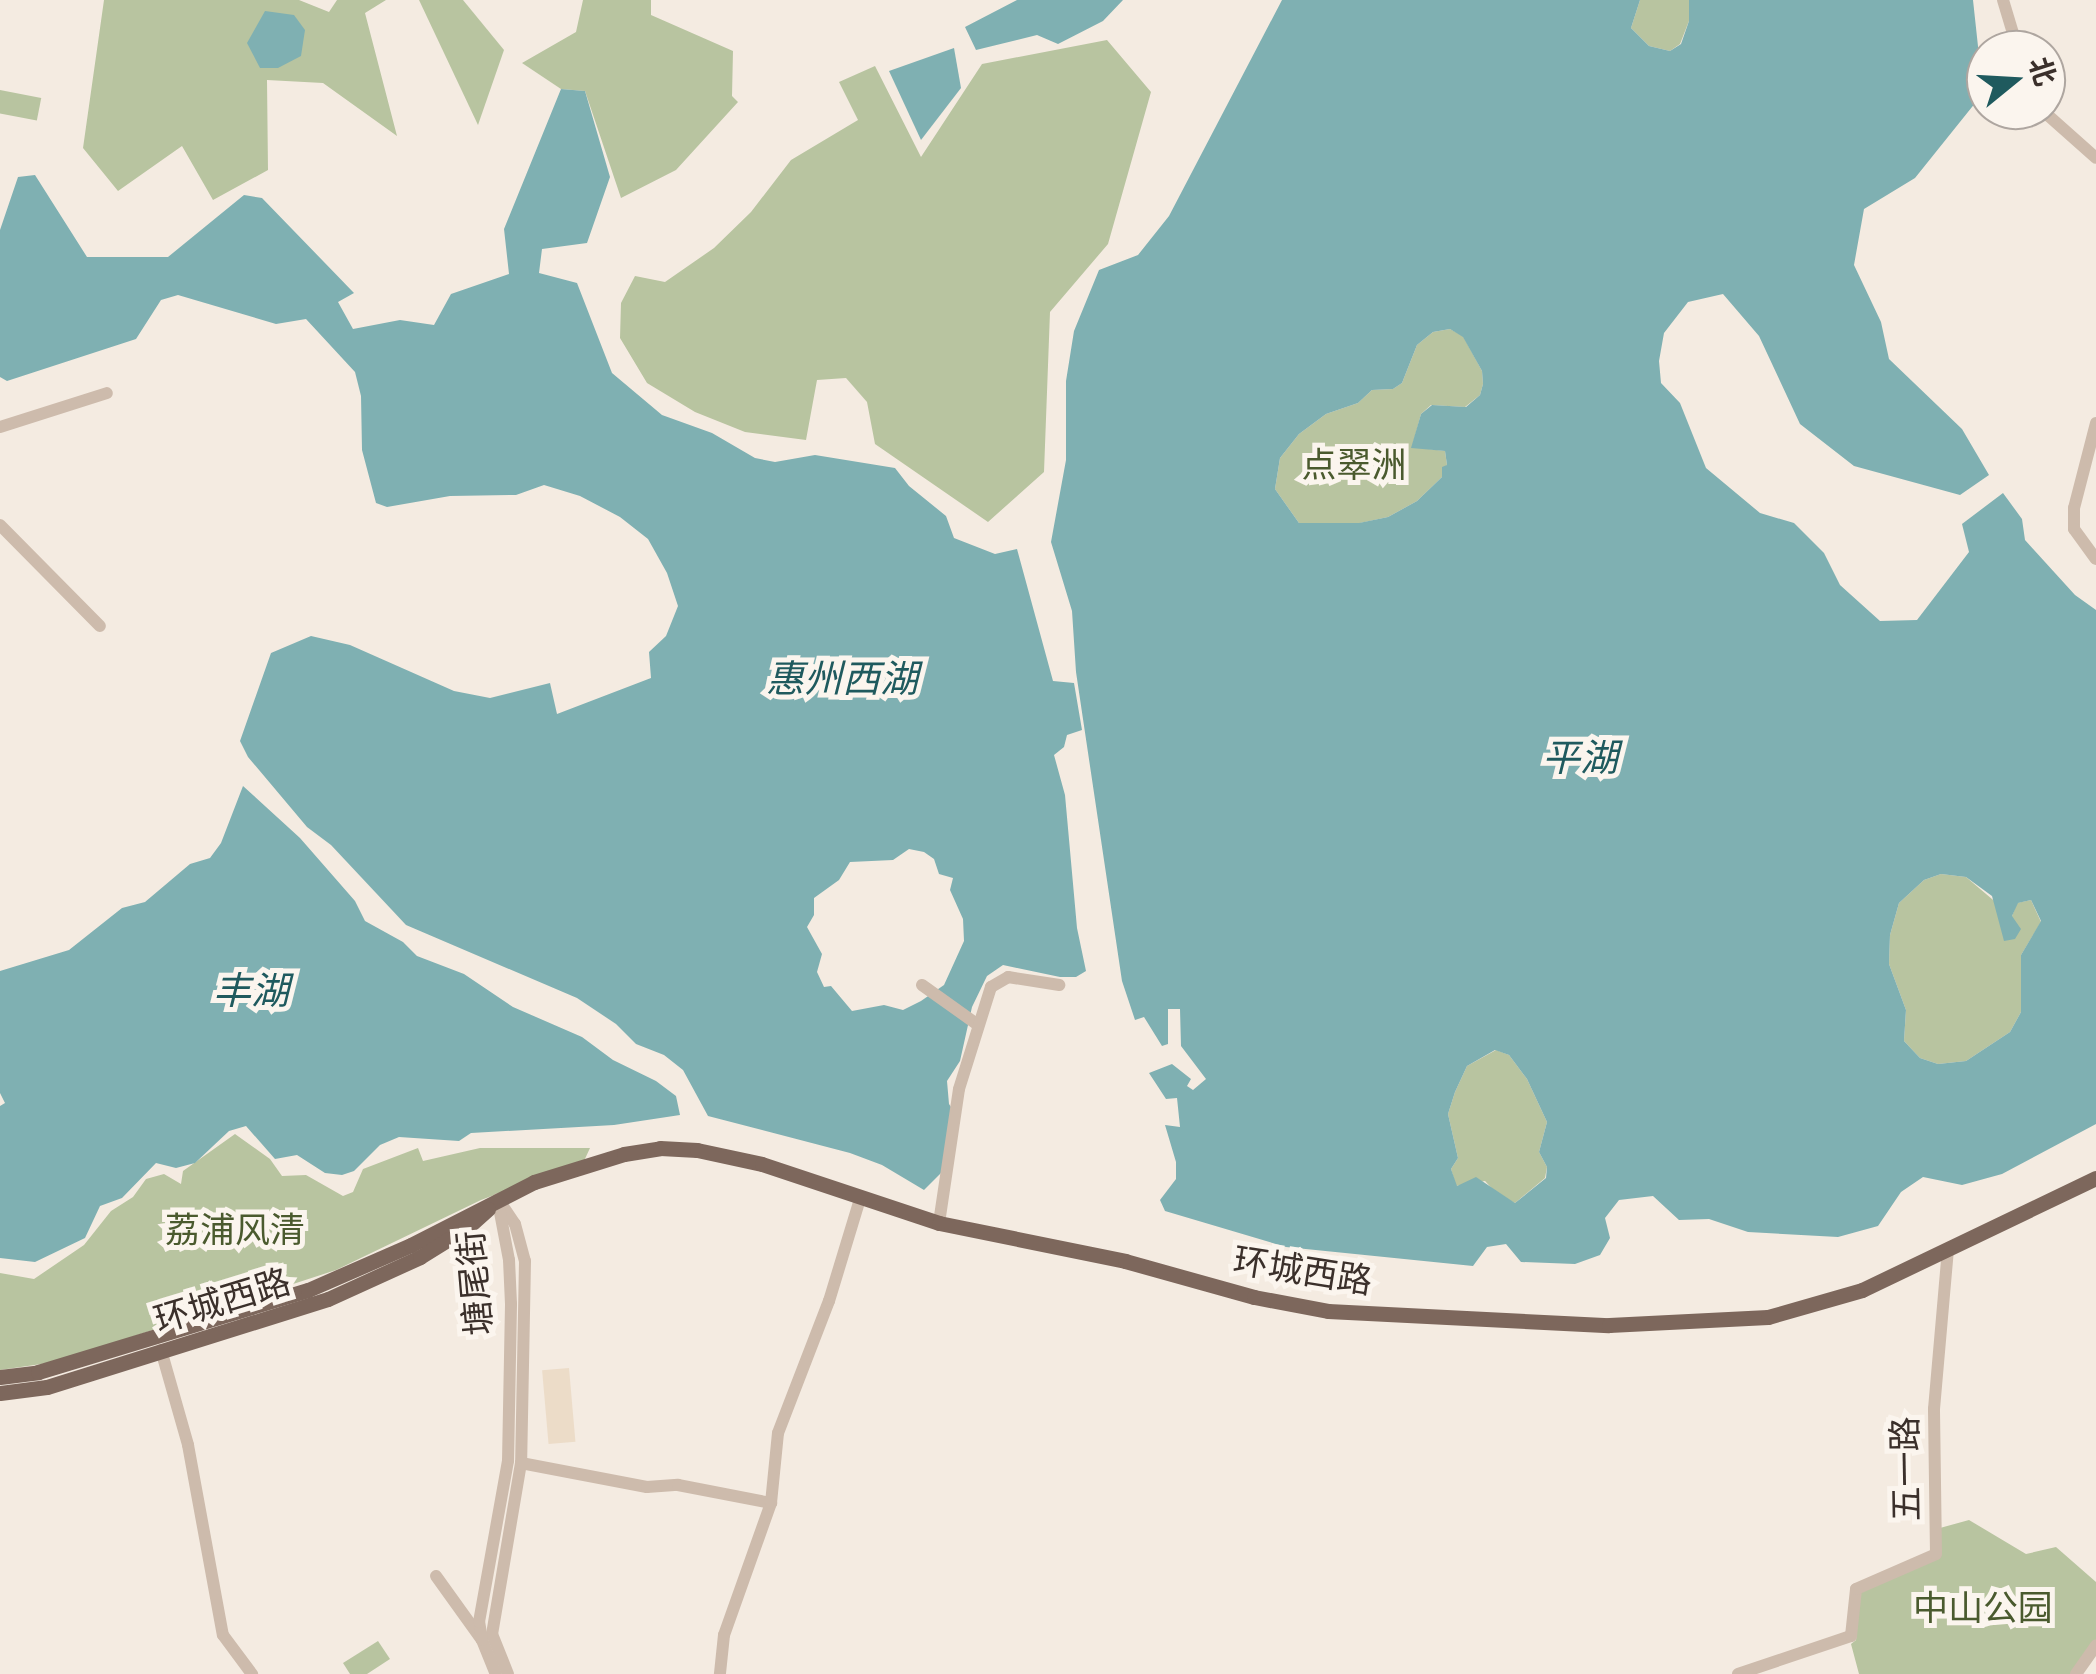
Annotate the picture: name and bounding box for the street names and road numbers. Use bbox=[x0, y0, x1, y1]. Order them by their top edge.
street label: 塘尾街 bbox=[449, 1229, 499, 1337]
street label: 环城西路 bbox=[1231, 1238, 1375, 1302]
street label: 环城西路 bbox=[149, 1259, 295, 1341]
street label: 五一路 bbox=[1883, 1416, 1927, 1522]

